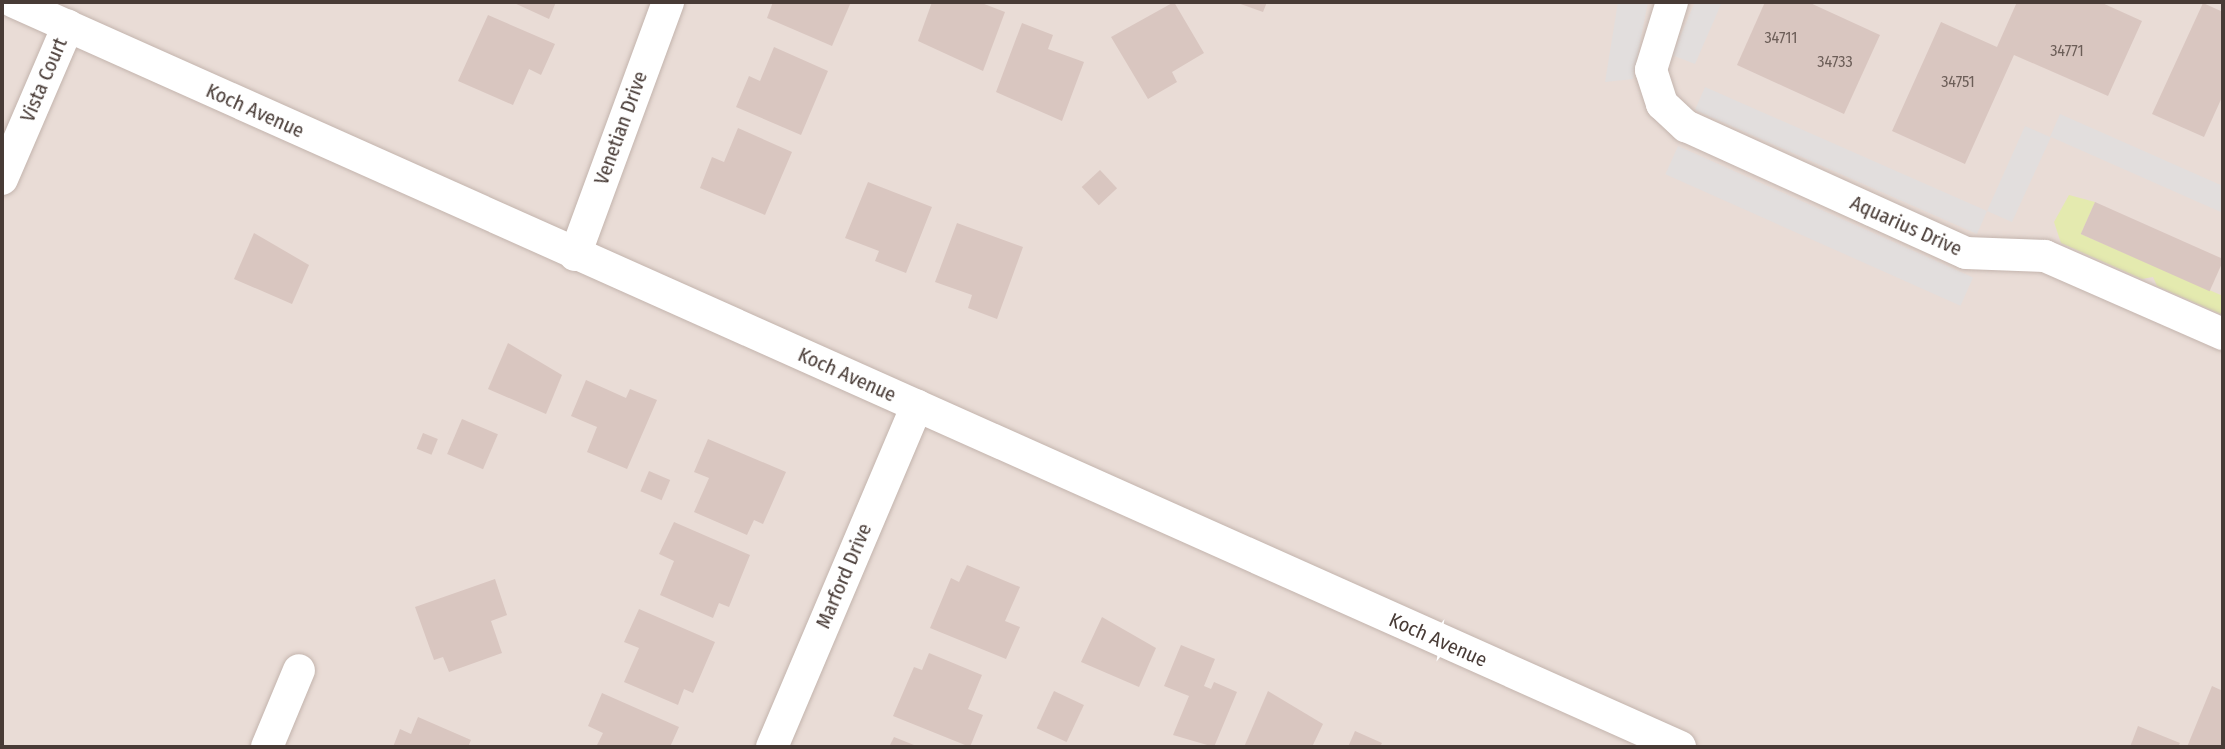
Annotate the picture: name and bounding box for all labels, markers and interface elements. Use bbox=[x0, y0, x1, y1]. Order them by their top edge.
house number: 34711 bbox=[1764, 28, 1798, 48]
street label: Vista Court bbox=[16, 34, 72, 126]
house number: 34771 bbox=[2050, 41, 2084, 61]
house number: 34733 bbox=[1817, 52, 1853, 72]
street label: Venetian Drive bbox=[589, 68, 653, 188]
house number: 34751 bbox=[1941, 72, 1975, 92]
street label: Koch Avenue bbox=[202, 79, 308, 143]
street label: Aquarius Drive bbox=[1847, 191, 1965, 261]
street label: Koch Avenue bbox=[794, 343, 900, 407]
street label: Marford Drive bbox=[811, 520, 877, 632]
street label: Koch Avenue bbox=[1385, 608, 1491, 672]

